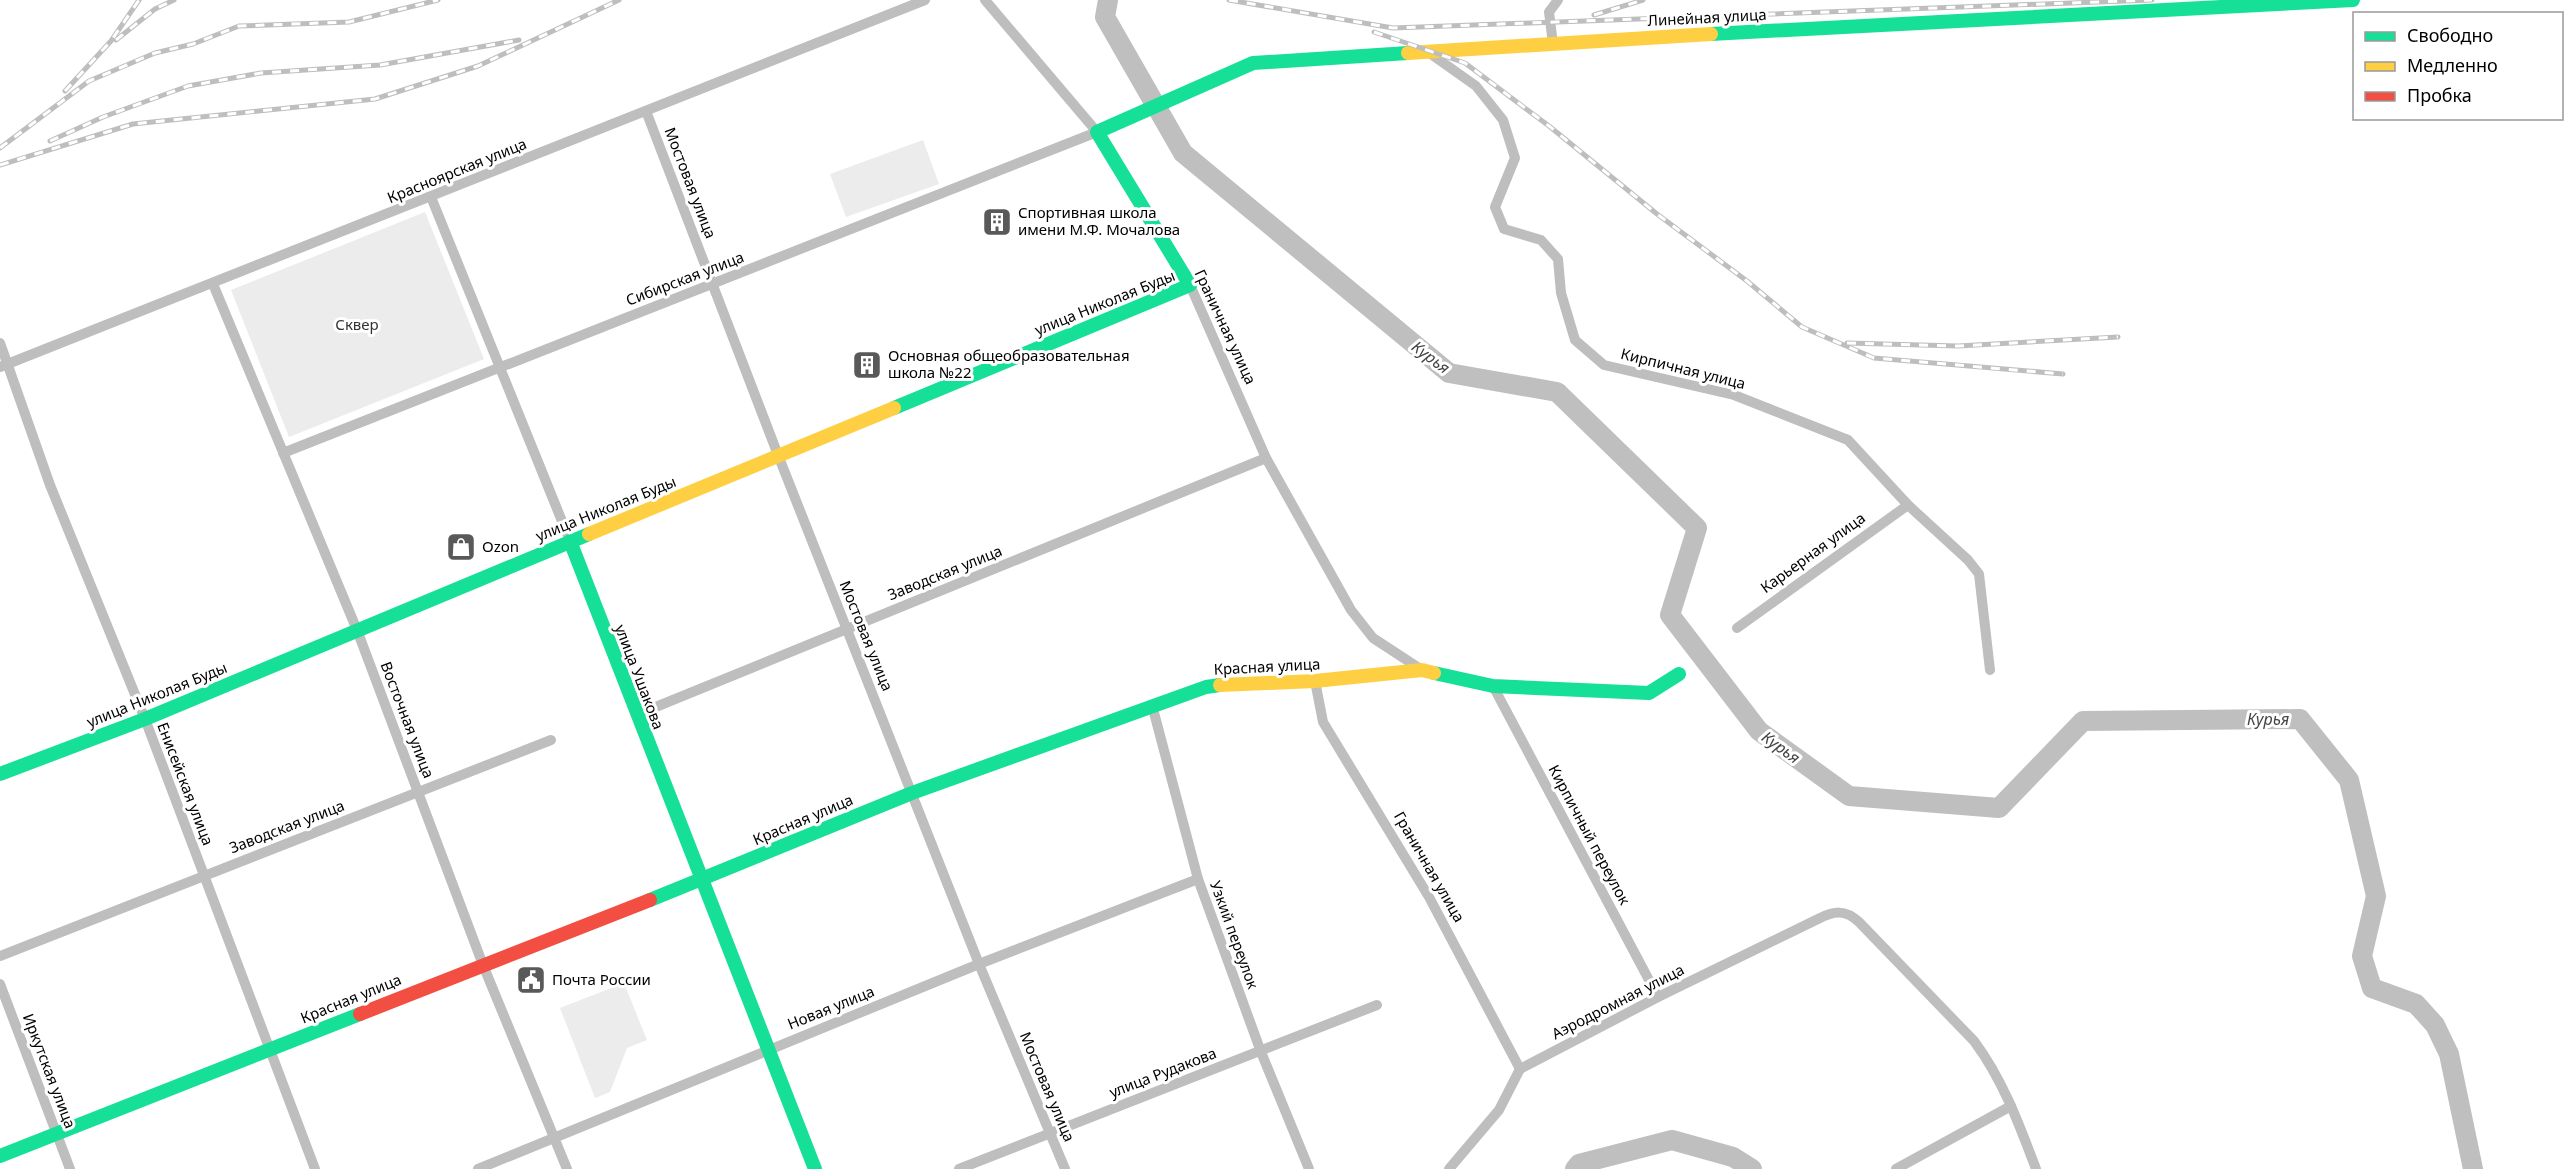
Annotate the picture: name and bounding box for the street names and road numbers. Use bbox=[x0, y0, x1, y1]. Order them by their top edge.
street label: Линейная улица bbox=[1647, 4, 1767, 30]
street label: Мостовая улица bbox=[661, 124, 721, 241]
street label: Красноярская улица bbox=[384, 133, 529, 207]
street label: Сибирская улица bbox=[623, 246, 746, 310]
street label: улица Николая Буды bbox=[1032, 265, 1178, 339]
street label: Граничная улица bbox=[1191, 266, 1261, 387]
street label: Кирпичная улица bbox=[1619, 343, 1748, 393]
street label: улица Николая Буды bbox=[533, 471, 679, 545]
street label: Карьерная улица bbox=[1756, 507, 1869, 597]
street label: Заводская улица bbox=[884, 540, 1005, 604]
street label: Мостовая улица bbox=[836, 577, 898, 694]
street label: улица Ушакова bbox=[611, 621, 669, 732]
street label: Красная улица bbox=[1213, 653, 1321, 679]
street label: улица Николая Буды bbox=[84, 657, 230, 731]
street label: Восточная улица bbox=[377, 659, 439, 781]
street label: Енисейская улица bbox=[153, 719, 219, 848]
street label: Кирпичный переулок bbox=[1545, 761, 1635, 908]
street label: Красная улица bbox=[750, 789, 856, 849]
street label: Заводская улица bbox=[226, 795, 347, 857]
street label: Граничная улица bbox=[1390, 808, 1470, 925]
street label: Узкий переулок bbox=[1206, 878, 1264, 991]
street label: Аэродромная улица bbox=[1548, 959, 1687, 1043]
street label: Красная улица bbox=[297, 969, 404, 1027]
street label: Новая улица bbox=[784, 981, 877, 1034]
street label: Иркутская улица bbox=[19, 1010, 81, 1131]
street label: Мостовая улица bbox=[1016, 1029, 1080, 1145]
street label: улица Рудакова bbox=[1106, 1042, 1219, 1102]

